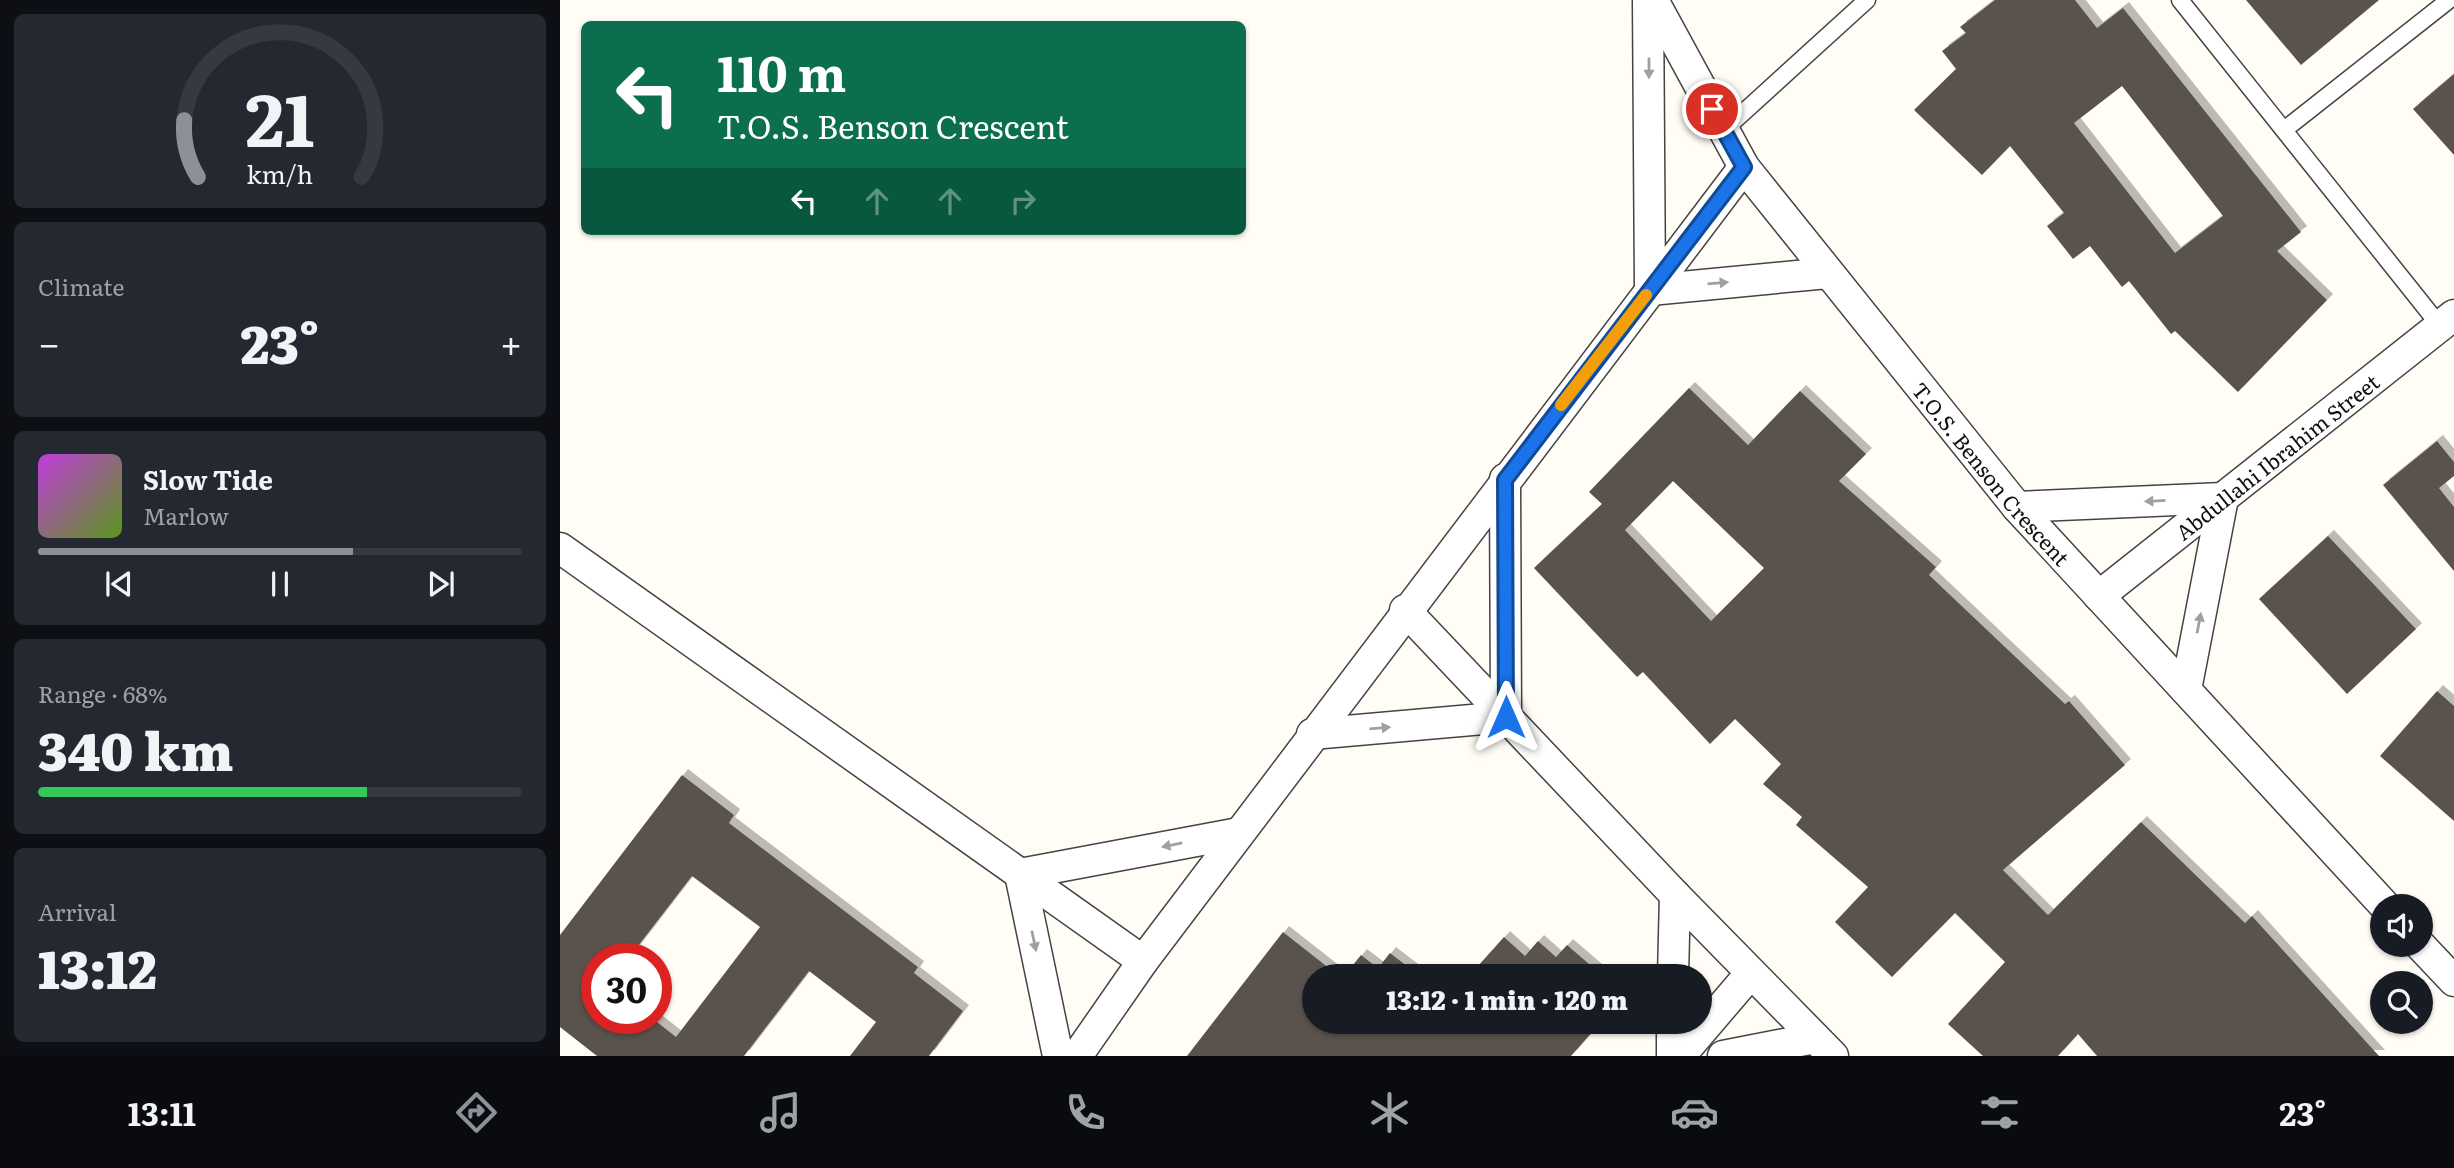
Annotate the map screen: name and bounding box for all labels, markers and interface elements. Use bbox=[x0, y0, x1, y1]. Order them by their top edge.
text: 110 m bbox=[717, 34, 846, 107]
icon: left bbox=[602, 49, 693, 140]
one-way arrow bbox=[1643, 57, 1655, 79]
text: 21 bbox=[245, 62, 315, 170]
pin bbox=[1682, 79, 1742, 139]
icon: arrive bbox=[1693, 90, 1731, 128]
text: T.O.S. Benson Crescent bbox=[717, 101, 1069, 149]
text: km/h bbox=[247, 155, 313, 192]
icon: left bbox=[785, 182, 823, 220]
icon: ahead bbox=[858, 182, 896, 220]
icon: ahead bbox=[931, 182, 969, 220]
icon: right bbox=[1004, 182, 1042, 220]
text: Climate bbox=[38, 269, 124, 303]
one-way arrow bbox=[1707, 277, 1729, 288]
text: 23° bbox=[241, 303, 320, 380]
text: − bbox=[38, 313, 60, 370]
text: + bbox=[500, 313, 522, 370]
street label: Abdullahi Ibrahim Street bbox=[2168, 365, 2385, 546]
street label: T.O.S. Benson Crescent bbox=[1906, 374, 2078, 572]
text: Slow Tide bbox=[143, 459, 273, 498]
one-way arrow bbox=[2143, 496, 2165, 507]
text: Marlow bbox=[143, 498, 229, 532]
icon: previous bbox=[100, 565, 138, 603]
icon: pause bbox=[261, 565, 299, 603]
icon: next bbox=[422, 565, 460, 603]
one-way arrow bbox=[2193, 612, 2204, 634]
text: Range · 68% bbox=[38, 676, 168, 710]
position arrow bbox=[1469, 680, 1543, 754]
text: 340 km bbox=[38, 710, 233, 787]
one-way arrow bbox=[1370, 722, 1392, 733]
one-way arrow bbox=[1161, 840, 1183, 851]
text: Arrival bbox=[38, 894, 117, 928]
map controls bbox=[2370, 894, 2433, 1034]
button: sound bbox=[2370, 894, 2433, 957]
text: 13:12 bbox=[38, 928, 157, 1005]
one-way arrow bbox=[1029, 930, 1040, 952]
speed limit sign: 30 bbox=[581, 943, 672, 1034]
button: search bbox=[2370, 971, 2433, 1034]
text: 13:12 · 1 min · 120 m bbox=[1386, 979, 1628, 1018]
text: 13:11 bbox=[128, 1088, 196, 1136]
icon: directions bbox=[452, 1088, 501, 1137]
icon: music bbox=[756, 1088, 805, 1137]
icon: phone bbox=[1061, 1088, 1110, 1137]
icon: climate bbox=[1365, 1088, 1414, 1137]
icon: car bbox=[1670, 1088, 1719, 1137]
icon: filters bbox=[1975, 1088, 2024, 1137]
text: 23° bbox=[2279, 1088, 2326, 1136]

